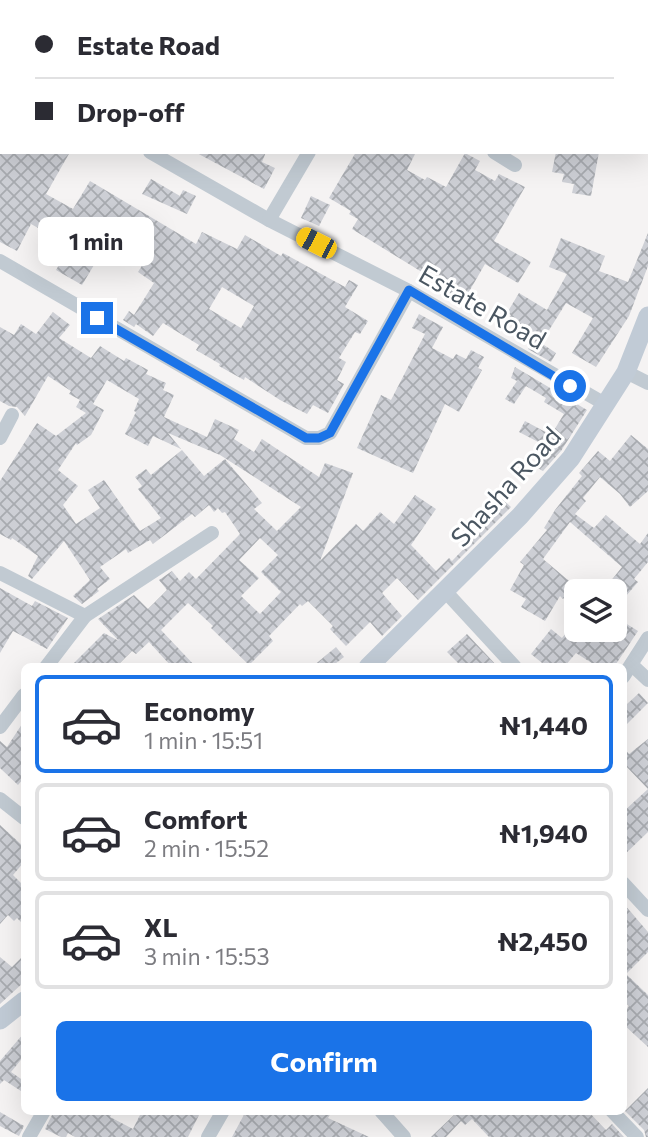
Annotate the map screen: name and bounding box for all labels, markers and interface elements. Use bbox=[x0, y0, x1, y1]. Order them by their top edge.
text: Estate Road bbox=[77, 29, 220, 60]
text: Drop-off bbox=[77, 96, 184, 127]
callout: 1 min bbox=[39, 216, 155, 266]
car bbox=[293, 224, 340, 262]
text: 1 min bbox=[69, 227, 123, 255]
street label: Estate Road bbox=[414, 257, 552, 355]
route end bbox=[81, 302, 113, 334]
route start bbox=[554, 370, 586, 402]
street label: Shasha Road bbox=[443, 420, 567, 552]
map controls bbox=[564, 579, 627, 642]
button: layers bbox=[564, 579, 627, 642]
icon: car bbox=[60, 693, 123, 756]
text: Economy bbox=[144, 695, 255, 726]
text: ₦1,440 bbox=[499, 709, 588, 740]
text: 1 min · 15:51 bbox=[144, 726, 263, 754]
icon: car bbox=[60, 801, 123, 864]
text: Comfort bbox=[144, 803, 247, 834]
text: ₦1,940 bbox=[499, 817, 588, 848]
text: 2 min · 15:52 bbox=[144, 834, 269, 862]
icon: car bbox=[60, 909, 123, 972]
text: XL bbox=[144, 911, 178, 942]
text: ₦2,450 bbox=[498, 925, 588, 956]
text: 3 min · 15:53 bbox=[144, 942, 270, 970]
button: Confirm bbox=[56, 1021, 592, 1101]

